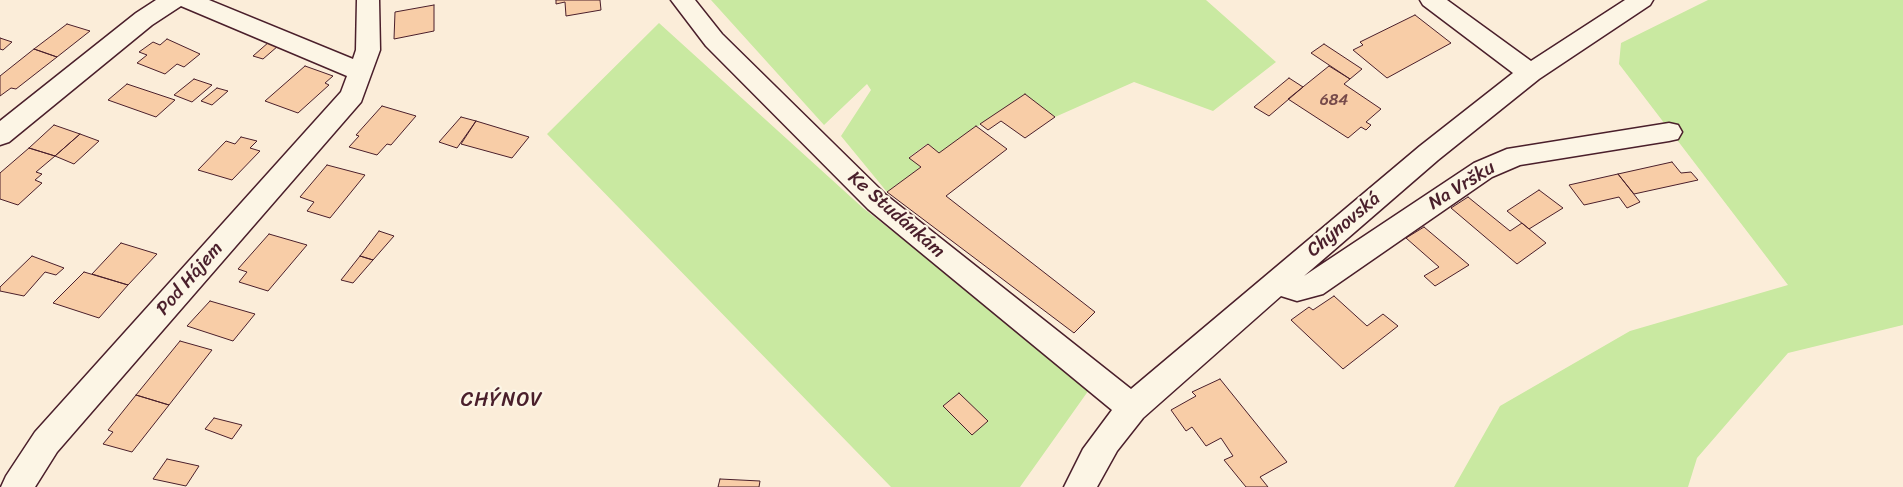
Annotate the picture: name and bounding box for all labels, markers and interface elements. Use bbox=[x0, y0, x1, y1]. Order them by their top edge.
house number: 684 bbox=[1320, 91, 1348, 111]
street label: Na Vršku bbox=[1424, 157, 1500, 215]
street label: Ke Studánkám bbox=[843, 167, 949, 263]
street label: Chýnovská bbox=[1303, 188, 1385, 262]
street label: Pod Hájem bbox=[152, 238, 228, 320]
district label: CHÝNOV bbox=[460, 389, 544, 413]

